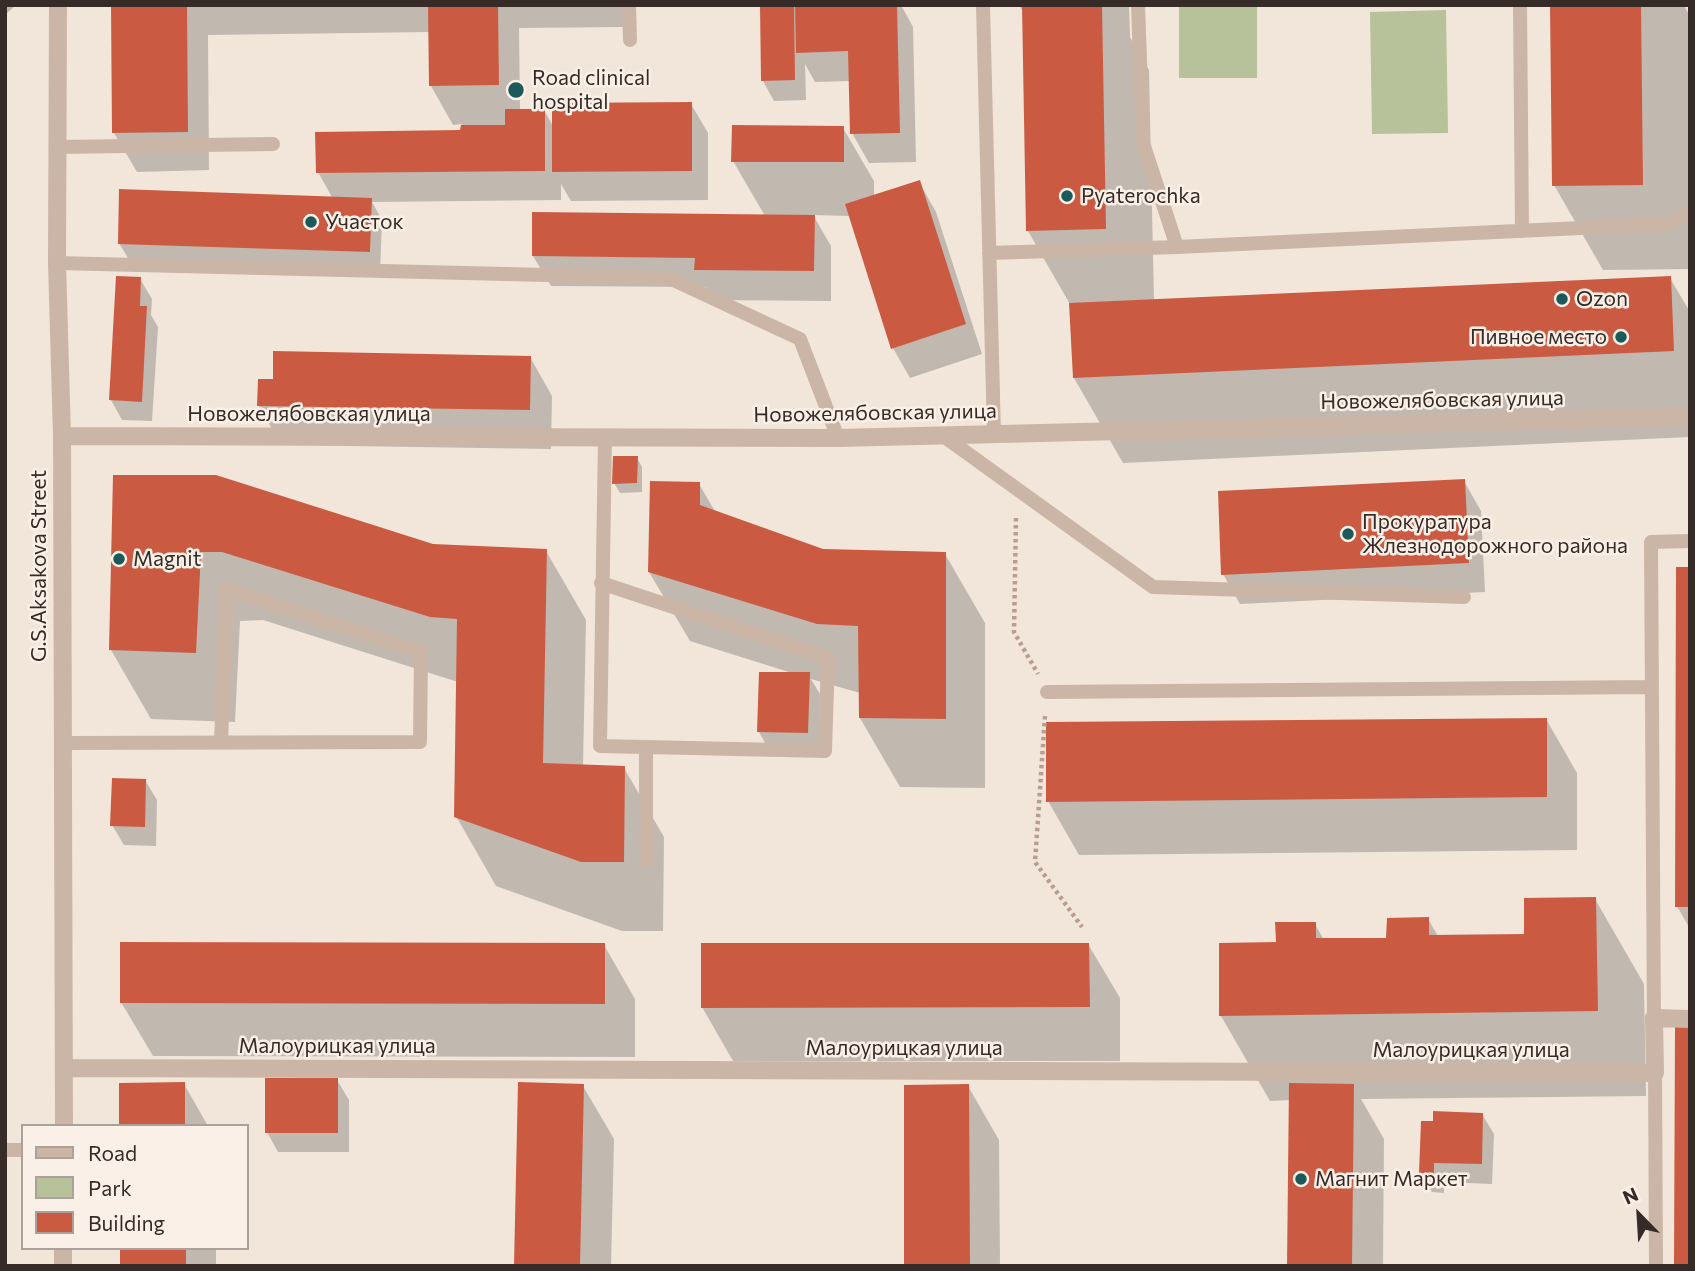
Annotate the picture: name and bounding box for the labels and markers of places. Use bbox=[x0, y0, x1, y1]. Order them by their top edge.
place label: Road clinical hospital bbox=[532, 65, 650, 115]
marker: Road clinical hospital bbox=[506, 80, 526, 100]
place label: Pyaterochka bbox=[1081, 183, 1201, 209]
marker: Pyaterochka bbox=[1059, 188, 1075, 204]
place label: Участок bbox=[325, 209, 404, 235]
marker: Участок bbox=[303, 214, 319, 230]
place label: Ozon bbox=[1576, 286, 1628, 312]
marker: Ozon bbox=[1554, 291, 1570, 307]
place label: Пивное место bbox=[1470, 324, 1607, 350]
marker: Пивное место bbox=[1613, 329, 1629, 345]
place label: Прокуратура Жлезнодорожного района bbox=[1362, 509, 1628, 559]
marker: Прокуратура Жлезнодорожного района bbox=[1340, 526, 1356, 542]
place label: Magnit bbox=[133, 546, 201, 572]
marker: Magnit bbox=[111, 551, 127, 567]
place label: Магнит Маркет bbox=[1315, 1166, 1468, 1192]
marker: Магнит Маркет bbox=[1293, 1171, 1309, 1187]

